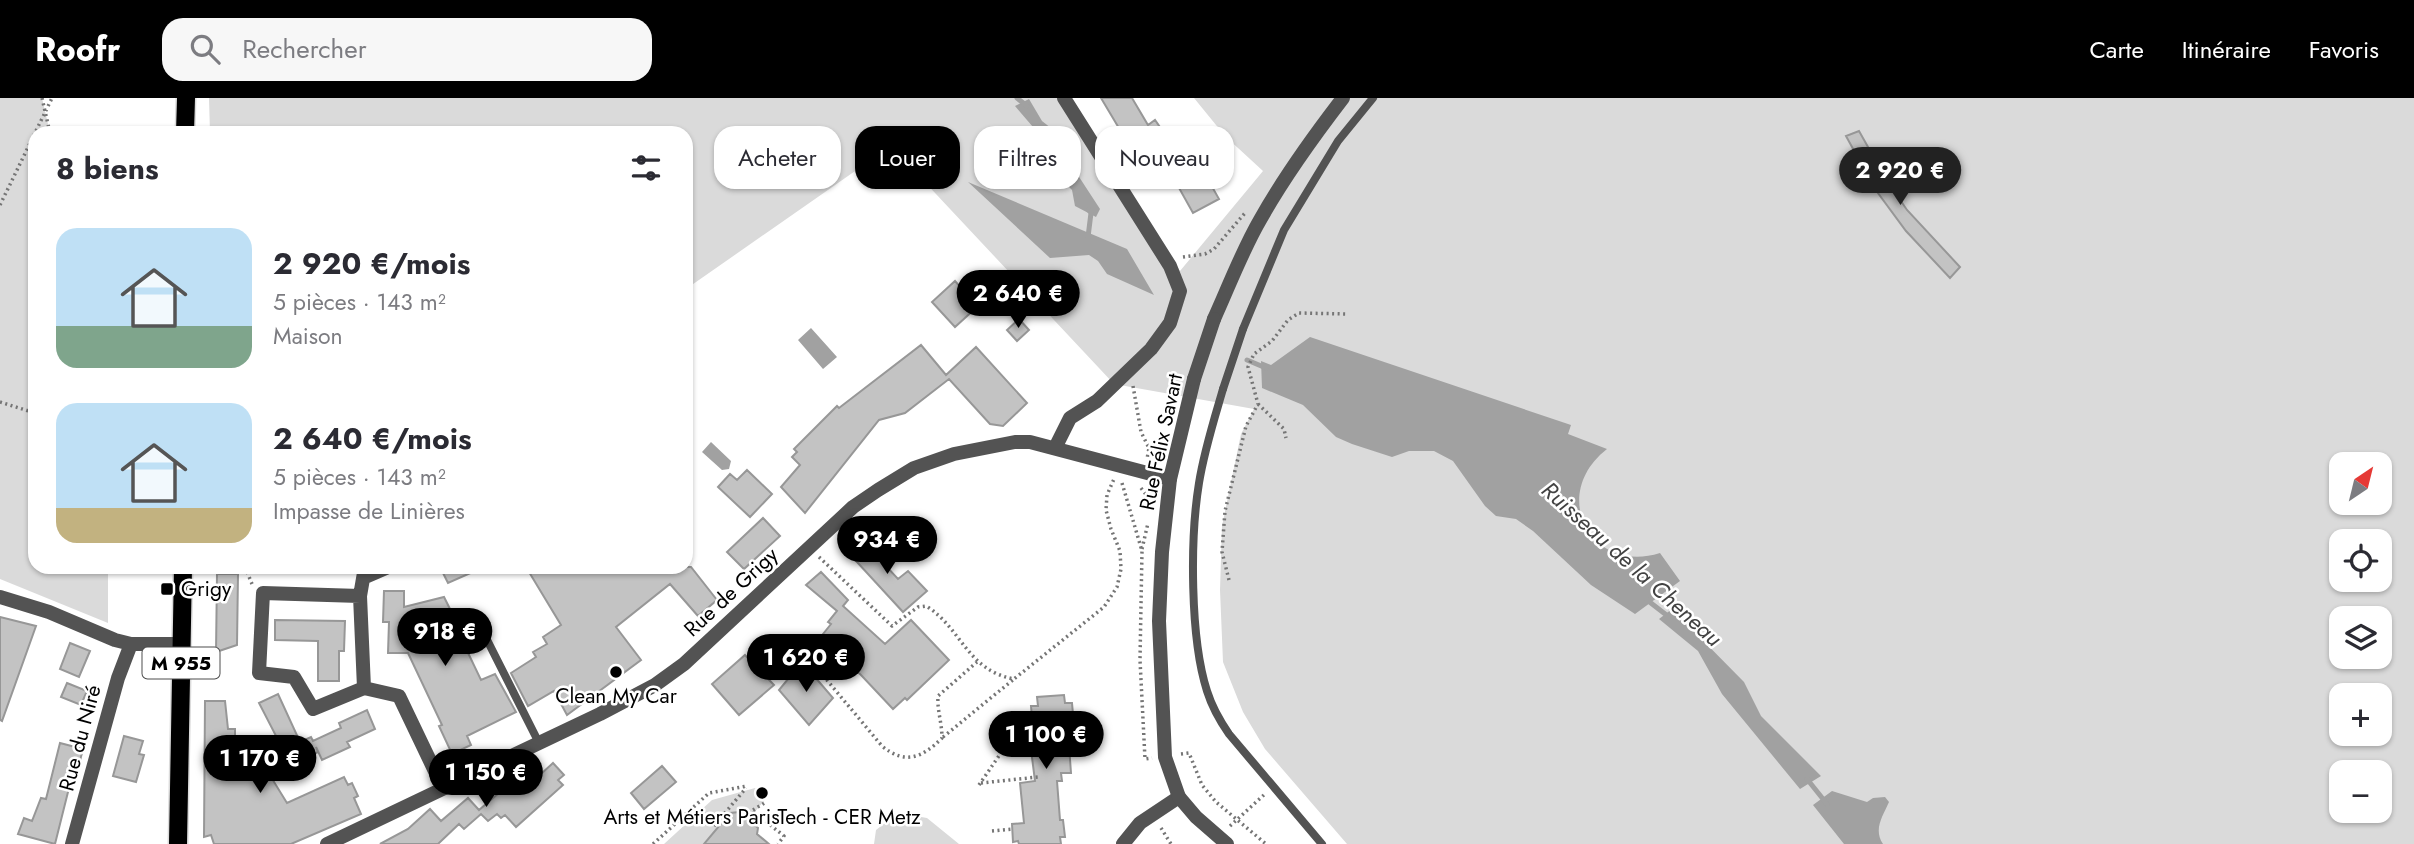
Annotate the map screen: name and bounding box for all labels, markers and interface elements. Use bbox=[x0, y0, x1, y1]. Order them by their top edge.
search box bbox=[162, 18, 652, 81]
text: Roofr bbox=[35, 26, 120, 73]
icon: search bbox=[186, 30, 224, 68]
text: Rechercher bbox=[242, 30, 367, 68]
text: Carte bbox=[2089, 32, 2144, 67]
text: Itinéraire bbox=[2182, 32, 2271, 67]
text: Favoris bbox=[2309, 32, 2379, 67]
chip: Acheter bbox=[714, 126, 841, 189]
chip: Louer bbox=[855, 126, 960, 189]
chip: Filtres bbox=[974, 126, 1081, 189]
chip: Nouveau bbox=[1095, 126, 1234, 189]
text: 8 biens bbox=[56, 147, 159, 190]
pin: 2 920 € bbox=[1835, 148, 1965, 207]
icon: filters bbox=[627, 149, 665, 187]
text: 2 920 € bbox=[1855, 153, 1945, 187]
text: 2 920 €/mois bbox=[273, 242, 470, 285]
icon: home bbox=[112, 256, 196, 340]
pin: 2 640 € bbox=[953, 271, 1083, 330]
text: 2 640 € bbox=[973, 276, 1063, 310]
text: 5 pièces · 143 m² bbox=[273, 285, 446, 319]
text: Maison bbox=[273, 319, 343, 353]
street label: Rue Félix Savart bbox=[1132, 371, 1190, 513]
text: 2 640 €/mois bbox=[273, 417, 472, 460]
icon: home bbox=[112, 431, 196, 515]
north arrow bbox=[2329, 452, 2392, 514]
map controls bbox=[2329, 452, 2392, 823]
text: 5 pièces · 143 m² bbox=[273, 460, 446, 494]
water label: Ruisseau de la Cheneau bbox=[1534, 473, 1730, 655]
text: Impasse de Linières bbox=[273, 494, 465, 528]
pin: 934 € bbox=[838, 517, 936, 576]
text: 934 € bbox=[853, 522, 921, 556]
button: locate bbox=[2329, 529, 2392, 592]
street label: Rue de Grigy bbox=[677, 540, 785, 644]
place label: Grigy bbox=[181, 574, 232, 604]
marker: Grigy bbox=[159, 581, 175, 597]
button: layers bbox=[2329, 606, 2392, 669]
pin: 918 € bbox=[396, 608, 494, 668]
text: 918 € bbox=[413, 614, 477, 648]
pin: 1 620 € bbox=[741, 634, 871, 694]
text: 1 620 € bbox=[763, 640, 849, 674]
road number: M 955 bbox=[142, 648, 220, 678]
marker: Clean My Car bbox=[608, 664, 624, 680]
street label: Rue du Niré bbox=[51, 681, 109, 794]
place label: Clean My Car bbox=[555, 681, 678, 711]
button: + bbox=[2329, 683, 2392, 746]
pin: 1 100 € bbox=[981, 712, 1111, 771]
text: 1 100 € bbox=[1005, 717, 1087, 751]
pin: 1 170 € bbox=[195, 736, 325, 795]
text: 1 170 € bbox=[219, 741, 301, 775]
pin: 1 150 € bbox=[421, 750, 551, 809]
text: 1 150 € bbox=[445, 755, 527, 789]
button: − bbox=[2329, 760, 2392, 823]
marker: Arts et Métiers ParisTech - CER Metz bbox=[754, 785, 770, 801]
place label: Arts et Métiers ParisTech - CER Metz bbox=[603, 802, 921, 832]

